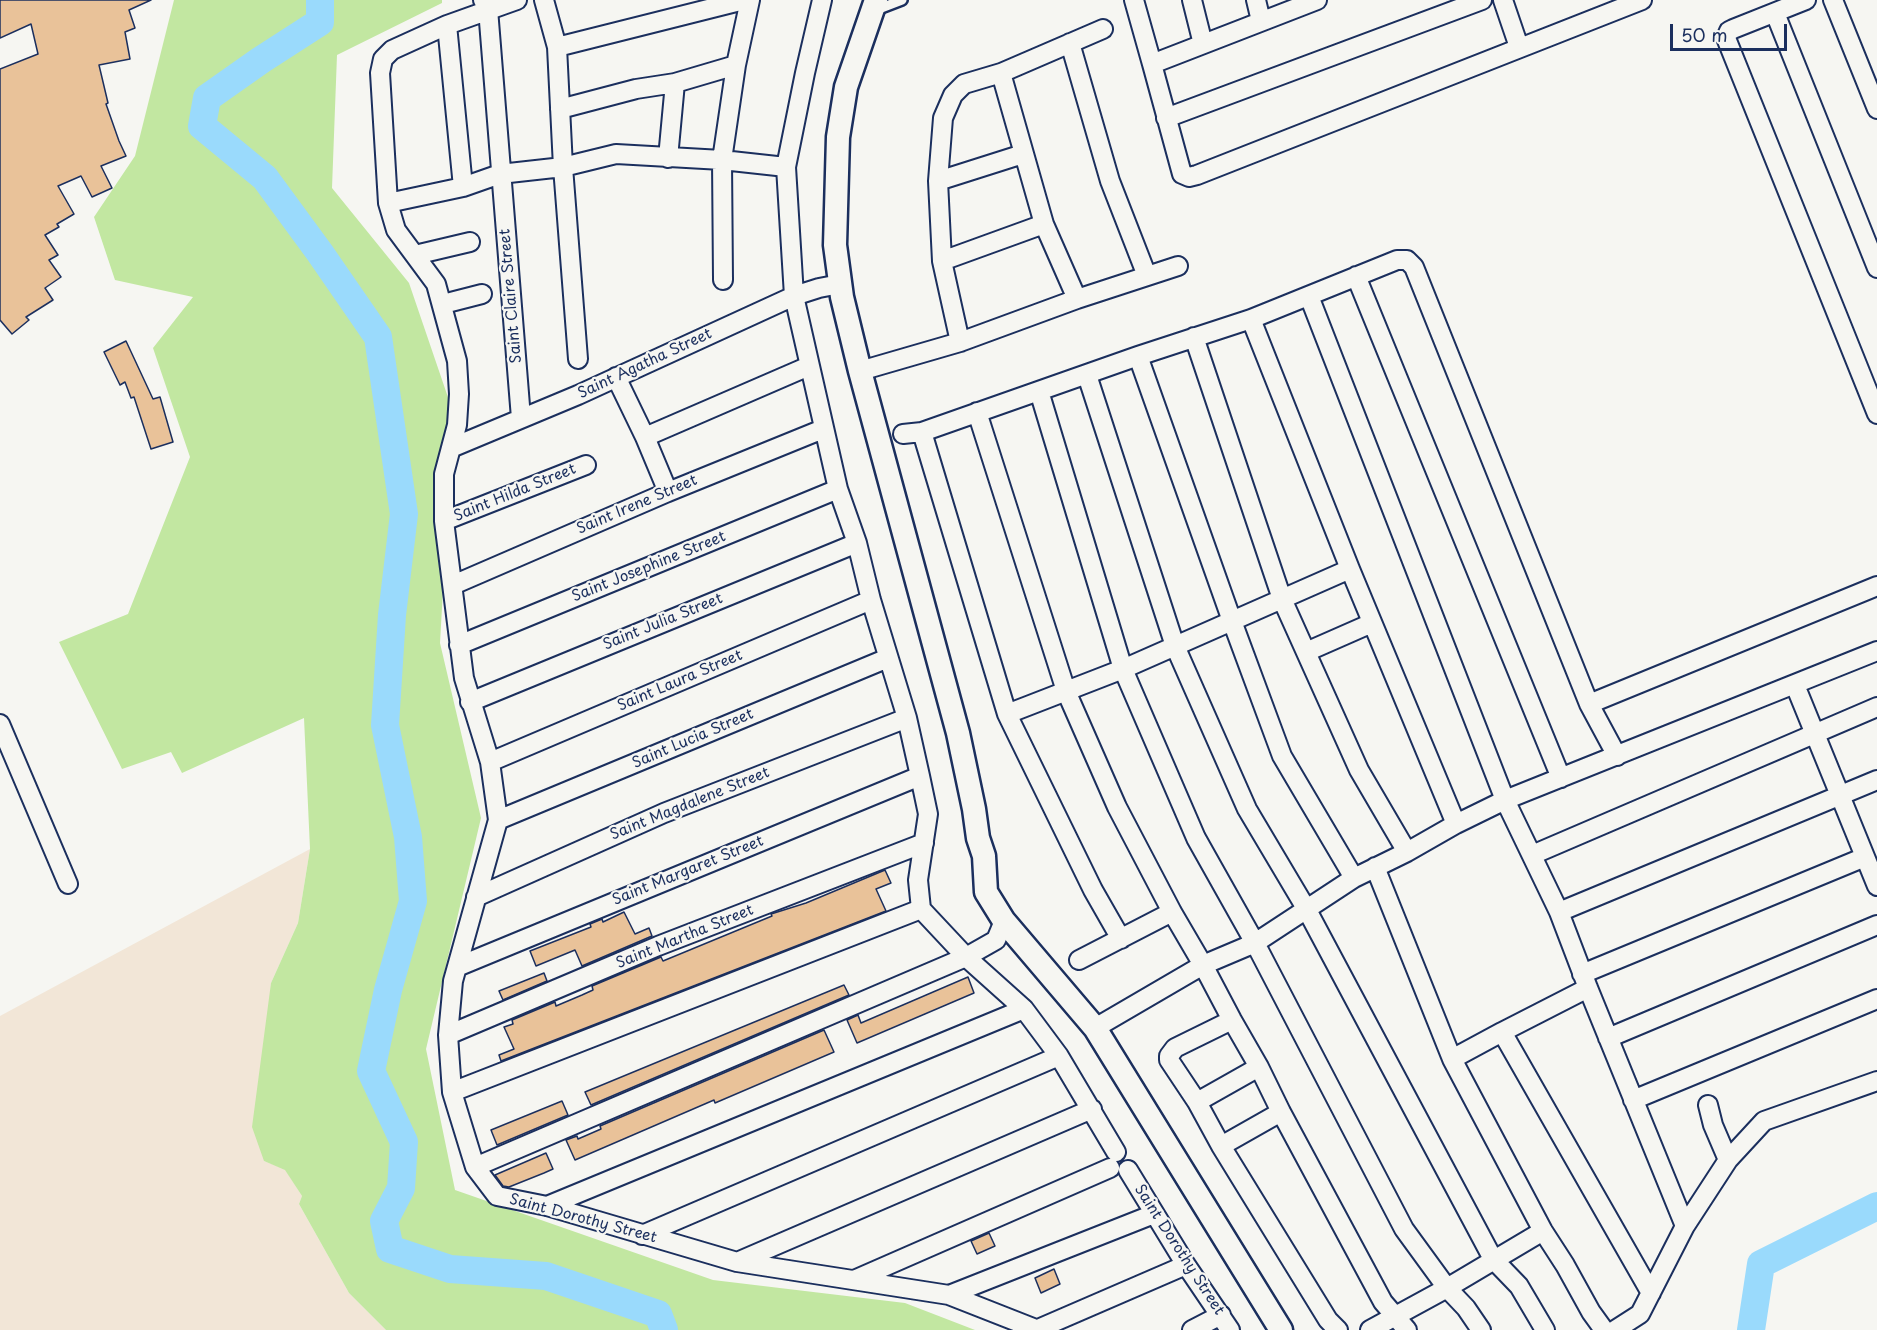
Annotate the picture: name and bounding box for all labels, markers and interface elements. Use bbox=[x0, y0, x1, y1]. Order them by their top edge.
scale bar bbox=[1673, 12, 1790, 50]
text: 50 m bbox=[1681, 21, 1728, 48]
street label: Saint Claire Street bbox=[496, 228, 526, 364]
street label: Saint Agatha Street bbox=[575, 325, 715, 403]
street label: Saint Hilda Street bbox=[451, 460, 579, 526]
street label: Saint Irene Street bbox=[574, 471, 700, 539]
street label: Saint Josephine Street bbox=[569, 528, 729, 606]
street label: Saint Julia Street bbox=[601, 590, 725, 654]
street label: Saint Laura Street bbox=[615, 647, 745, 715]
street label: Saint Lucia Street bbox=[630, 705, 756, 773]
street label: Saint Magdalene Street bbox=[608, 764, 772, 844]
street label: Saint Margaret Street bbox=[610, 832, 766, 910]
street label: Saint Martha Street bbox=[614, 901, 756, 973]
street label: Saint Dorothy Street bbox=[1130, 1181, 1228, 1319]
street label: Saint Dorothy Street bbox=[507, 1191, 659, 1247]

